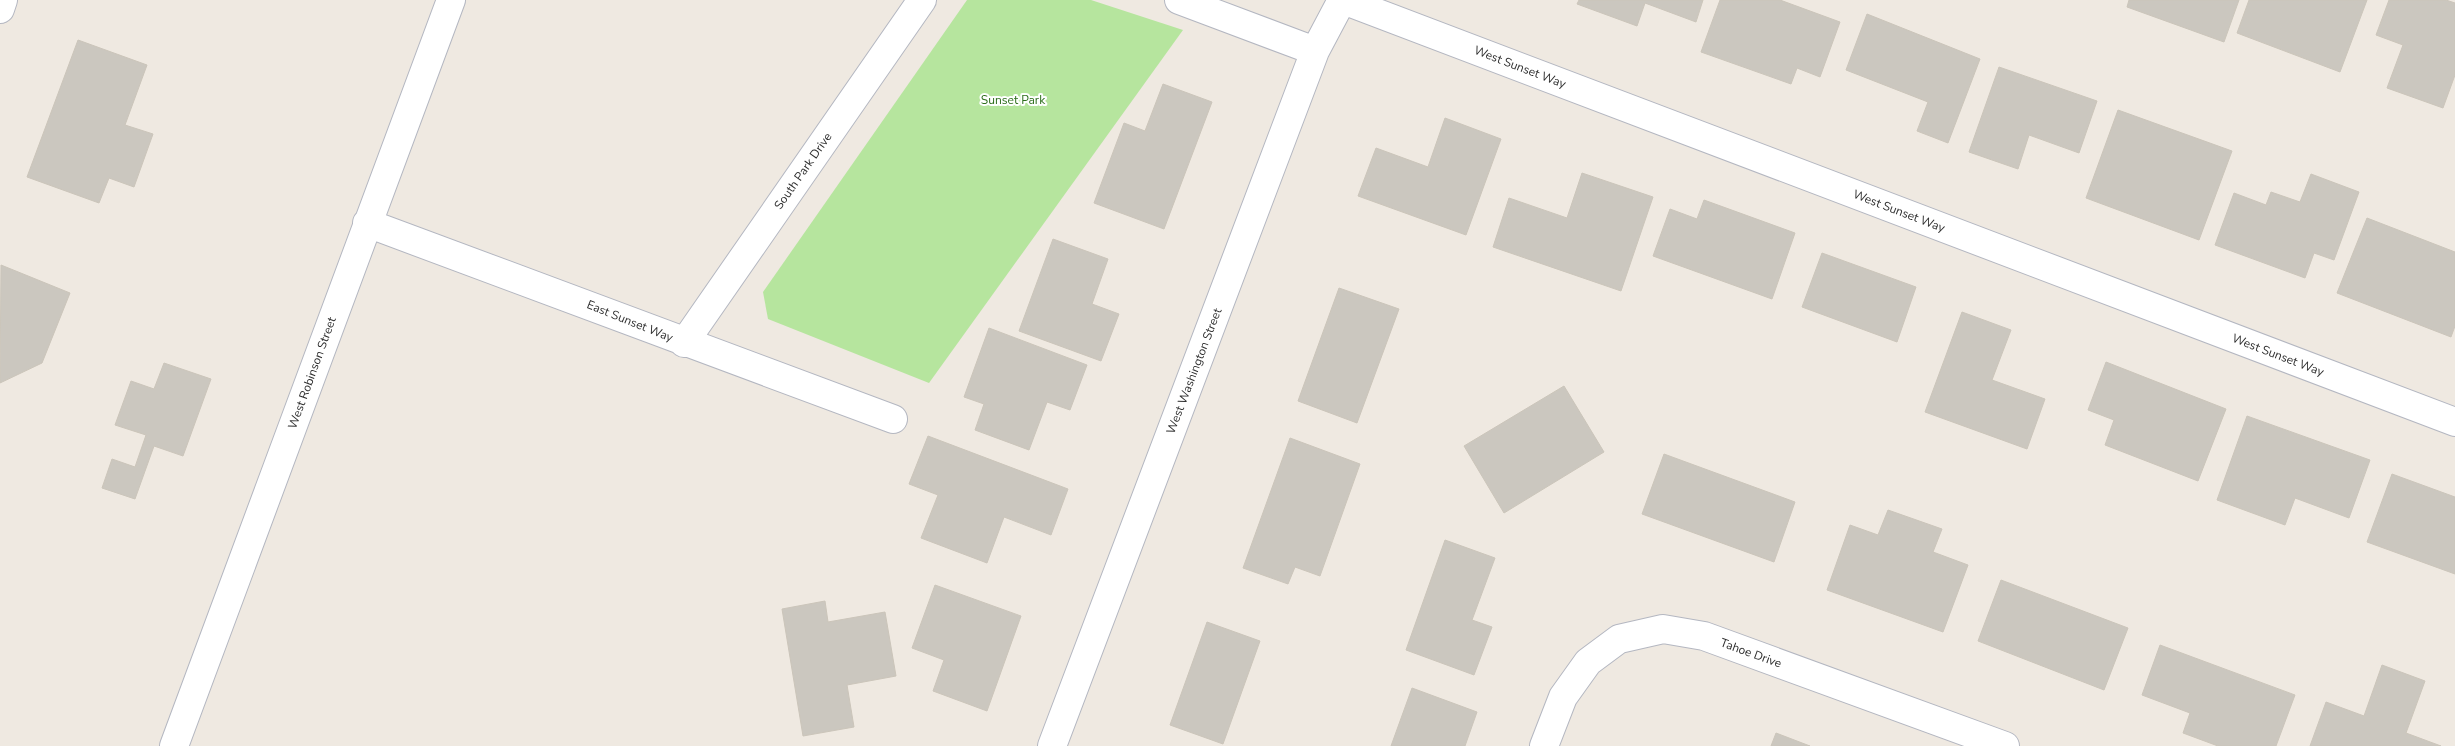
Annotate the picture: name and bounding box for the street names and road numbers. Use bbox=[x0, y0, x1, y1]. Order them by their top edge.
street label: West Sunset Way bbox=[1472, 42, 1569, 92]
street label: South Park Drive bbox=[771, 129, 835, 213]
street label: West Sunset Way bbox=[1851, 186, 1948, 236]
street label: East Sunset Way bbox=[585, 296, 676, 346]
street label: West Washington Street bbox=[1163, 305, 1226, 436]
street label: West Robinson Street bbox=[284, 314, 340, 431]
street label: West Sunset Way bbox=[2230, 330, 2327, 380]
street label: Tahoe Drive bbox=[1718, 635, 1784, 671]

